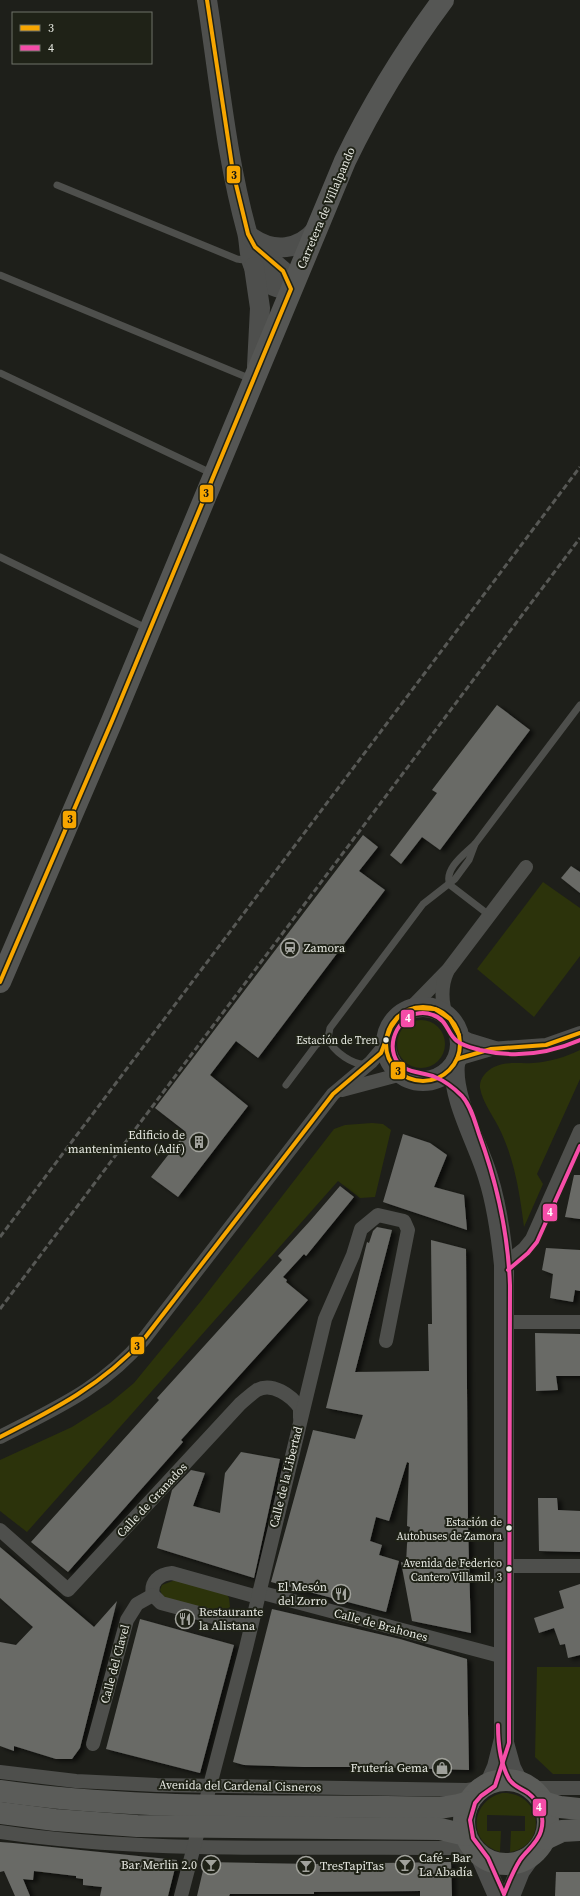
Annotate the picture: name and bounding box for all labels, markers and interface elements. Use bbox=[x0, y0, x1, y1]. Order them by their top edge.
legend bbox=[12, 12, 152, 64]
text: 3 bbox=[48, 20, 54, 36]
text: 4 bbox=[48, 40, 54, 56]
street label: Carretera de Villalpando bbox=[293, 144, 359, 271]
line badge: 3 bbox=[226, 165, 241, 184]
text: 3 bbox=[231, 168, 237, 183]
line badge: 3 bbox=[199, 484, 214, 503]
text: 3 bbox=[203, 486, 209, 501]
line badge: 3 bbox=[62, 810, 77, 829]
text: 3 bbox=[67, 812, 73, 827]
station icon: Zamora bbox=[279, 937, 301, 959]
place label: Zamora bbox=[304, 940, 346, 956]
line badge: 4 bbox=[400, 1009, 415, 1028]
text: 4 bbox=[405, 1011, 411, 1026]
place label: Estación de Tren bbox=[296, 1033, 378, 1048]
marker: Estación de Tren bbox=[381, 1035, 391, 1045]
line badge: 3 bbox=[390, 1061, 406, 1080]
text: 3 bbox=[395, 1064, 401, 1079]
place label: Edificio de mantenimiento (Adif) bbox=[68, 1127, 185, 1157]
building icon: Edificio de mantenimiento (Adif) bbox=[188, 1131, 210, 1153]
line badge: 4 bbox=[542, 1203, 558, 1222]
text: 4 bbox=[547, 1205, 553, 1220]
line badge: 3 bbox=[130, 1336, 145, 1355]
text: 3 bbox=[134, 1339, 140, 1354]
street label: Calle de la Libertad bbox=[266, 1425, 306, 1529]
street label: Calle de Granados bbox=[113, 1459, 191, 1541]
place label: Estación de Autobuses de Zamora bbox=[397, 1515, 502, 1544]
marker: Estación de Autobuses de Zamora bbox=[504, 1523, 514, 1533]
place label: Avenida de Federico Cantero Villamil, 3 bbox=[403, 1556, 502, 1585]
marker: Avenida de Federico Cantero Villamil, 3 bbox=[504, 1564, 514, 1574]
place label: El Mesón del Zorro bbox=[278, 1579, 327, 1609]
restaurant icon: El Mesón del Zorro bbox=[330, 1583, 352, 1605]
place label: Restaurante la Alistana bbox=[199, 1604, 263, 1634]
street label: Calle de Brahones bbox=[332, 1605, 430, 1645]
restaurant icon: Restaurante la Alistana bbox=[174, 1608, 196, 1630]
street label: Calle del Clavel bbox=[97, 1622, 133, 1705]
shop icon: Frutería Gema bbox=[431, 1757, 453, 1779]
place label: Frutería Gema bbox=[350, 1760, 429, 1776]
street label: Avenida del Cardenal Cisneros bbox=[159, 1777, 321, 1795]
line badge: 4 bbox=[532, 1798, 547, 1817]
text: 4 bbox=[536, 1800, 542, 1815]
place label: Café - Bar La Abadía bbox=[419, 1850, 473, 1880]
bar icon: Bar Merlin 2.0 bbox=[200, 1854, 222, 1876]
bar icon: Café - Bar La Abadía bbox=[394, 1854, 416, 1876]
bar icon: TresTapiTas bbox=[295, 1855, 317, 1877]
place label: Bar Merlin 2.0 bbox=[121, 1857, 197, 1873]
place label: TresTapiTas bbox=[320, 1858, 384, 1874]

